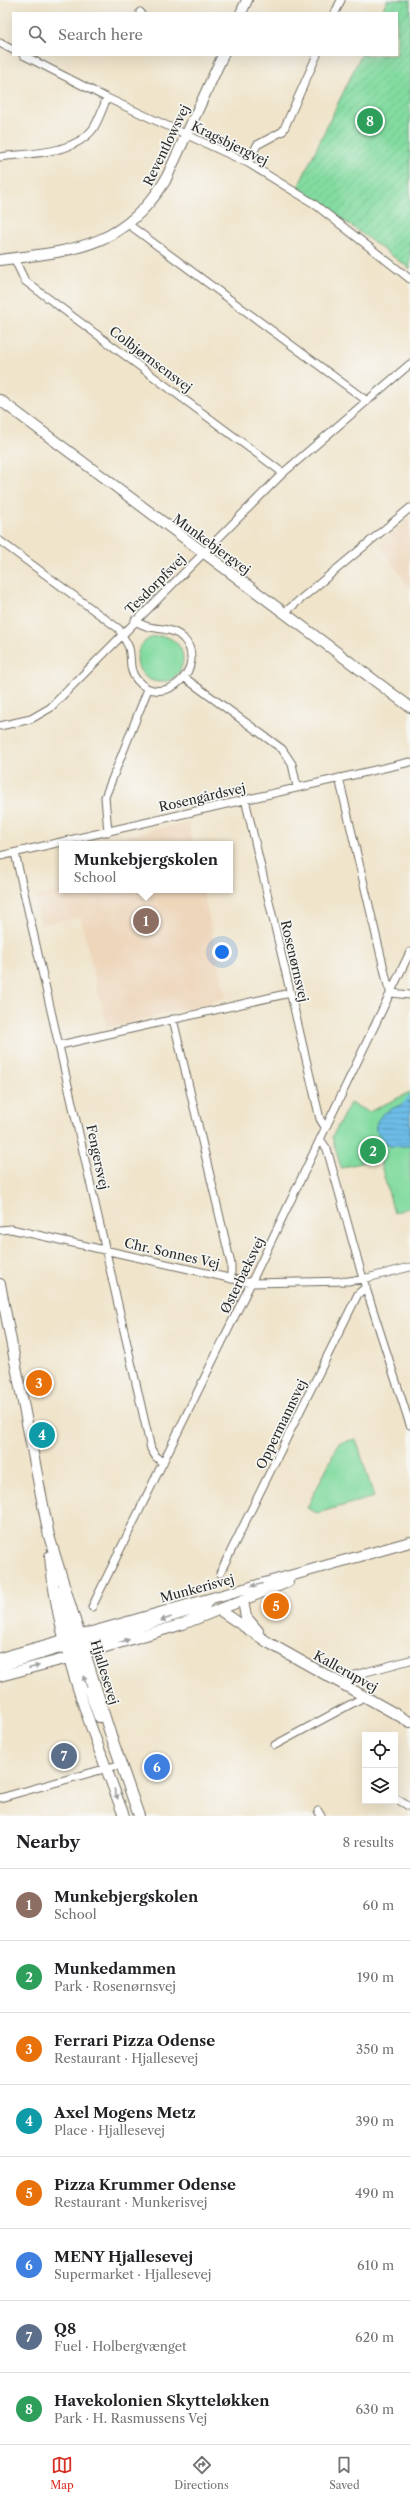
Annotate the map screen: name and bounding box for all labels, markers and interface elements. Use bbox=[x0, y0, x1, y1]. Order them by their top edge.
search box bbox=[12, 12, 398, 56]
icon: search bbox=[26, 23, 48, 45]
text: Search here bbox=[58, 25, 143, 44]
street label: Reventlowsvej bbox=[139, 102, 193, 188]
pin: 8 bbox=[357, 106, 383, 136]
street label: Kragsbjergvej bbox=[189, 117, 271, 169]
street label: Colbjørnsensvej bbox=[106, 323, 196, 395]
street label: Munkebjergvej bbox=[170, 510, 254, 578]
street label: Tesdorpfsvej bbox=[122, 551, 188, 617]
street label: Rosengårdsvej bbox=[157, 779, 247, 815]
popup bbox=[59, 841, 233, 893]
text: Munkebjergskolen bbox=[74, 850, 218, 869]
text: School bbox=[74, 869, 116, 885]
pin: 1 bbox=[133, 906, 159, 936]
street label: Rosenørnsvej bbox=[278, 919, 312, 1003]
your location bbox=[212, 942, 232, 962]
street label: Fengersvej bbox=[83, 1123, 113, 1191]
pin: 2 bbox=[360, 1136, 386, 1166]
street label: Chr. Sonnes Vej bbox=[123, 1234, 221, 1272]
street label: Østerbæksvej bbox=[217, 1234, 267, 1316]
pin: 3 bbox=[26, 1368, 52, 1398]
street label: Oppermannsvej bbox=[252, 1376, 310, 1472]
pin: 4 bbox=[29, 1420, 55, 1450]
street label: Munkerisvej bbox=[158, 1570, 236, 1606]
one-way arrow bbox=[250, 1582, 262, 1588]
pin: 5 bbox=[263, 1591, 289, 1621]
one-way arrow bbox=[159, 1616, 171, 1622]
street label: Hjallesevej bbox=[88, 1638, 122, 1706]
one-way arrow bbox=[119, 1638, 131, 1644]
street label: Kallerupvej bbox=[311, 1647, 381, 1695]
one-way arrow bbox=[28, 1664, 40, 1670]
one-way arrow bbox=[82, 1675, 88, 1687]
map controls bbox=[362, 1732, 398, 1804]
button: locate bbox=[362, 1732, 398, 1768]
pin: 7 bbox=[51, 1741, 77, 1771]
pin: 6 bbox=[144, 1752, 170, 1782]
button: layers bbox=[362, 1768, 398, 1804]
one-way arrow bbox=[113, 1789, 119, 1801]
text: Nearby bbox=[16, 1832, 80, 1852]
text: 8 results bbox=[342, 1834, 394, 1850]
text: Munkebjergskolen bbox=[54, 1887, 198, 1906]
text: 1 bbox=[26, 1897, 32, 1913]
text: 60 m bbox=[363, 1897, 394, 1913]
text: School bbox=[54, 1906, 97, 1922]
text: Munkedammen bbox=[54, 1959, 176, 1978]
text: 2 bbox=[25, 1969, 33, 1985]
text: 190 m bbox=[357, 1969, 394, 1985]
text: Park · Rosenørnsvej bbox=[54, 1978, 176, 1994]
text: Ferrari Pizza Odense bbox=[54, 2031, 215, 2050]
text: 3 bbox=[25, 2041, 33, 2057]
text: 350 m bbox=[356, 2041, 394, 2057]
text: Restaurant · Hjallesevej bbox=[54, 2050, 198, 2066]
text: Axel Mogens Metz bbox=[54, 2103, 196, 2122]
text: 4 bbox=[25, 2113, 33, 2129]
text: 390 m bbox=[355, 2113, 394, 2129]
text: Place · Hjallesevej bbox=[54, 2122, 165, 2138]
text: Pizza Krummer Odense bbox=[54, 2175, 236, 2194]
text: 5 bbox=[25, 2185, 33, 2201]
text: 490 m bbox=[355, 2185, 394, 2201]
text: Restaurant · Munkerisvej bbox=[54, 2194, 207, 2210]
text: MENY Hjallesevej bbox=[54, 2247, 193, 2266]
text: 6 bbox=[25, 2257, 33, 2273]
text: 610 m bbox=[357, 2257, 394, 2273]
text: Supermarket · Hjallesevej bbox=[54, 2266, 211, 2282]
text: Q8 bbox=[54, 2319, 76, 2338]
text: 7 bbox=[26, 2329, 32, 2345]
text: 620 m bbox=[355, 2329, 394, 2345]
text: Fuel · Holbergvænget bbox=[54, 2338, 187, 2354]
text: Havekolonien Skytteløkken bbox=[54, 2391, 269, 2410]
text: 8 bbox=[25, 2401, 33, 2417]
text: 630 m bbox=[355, 2401, 394, 2417]
text: Park · H. Rasmussens Vej bbox=[54, 2410, 207, 2426]
tab: Map bbox=[50, 2454, 74, 2492]
tab: Directions bbox=[174, 2454, 229, 2492]
tab: Saved bbox=[329, 2454, 360, 2492]

